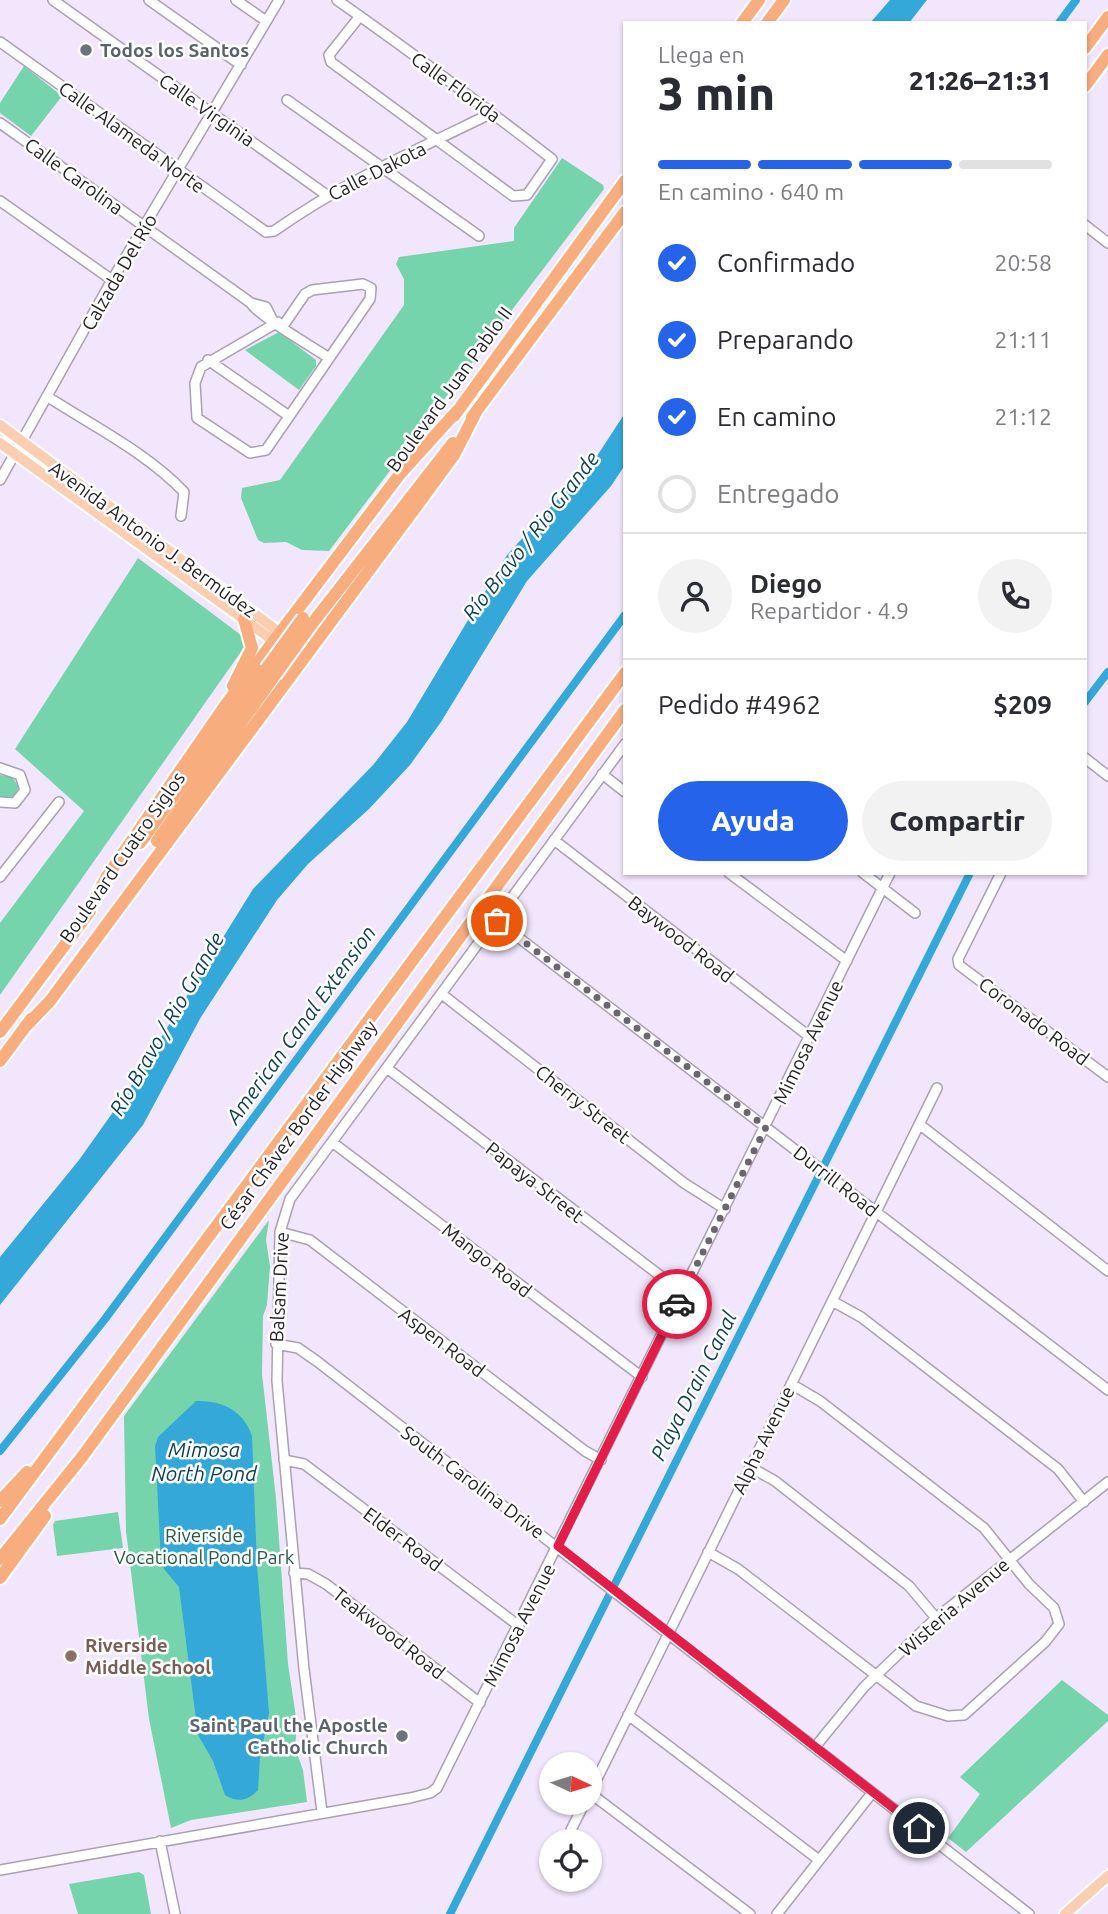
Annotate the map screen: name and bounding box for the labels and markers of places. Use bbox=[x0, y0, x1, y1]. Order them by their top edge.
place label: Todos los Santos bbox=[100, 39, 249, 61]
marker: Todos los Santos bbox=[78, 42, 94, 58]
pin bbox=[467, 891, 527, 951]
place label: Riverside Middle School bbox=[85, 1634, 211, 1678]
marker: Riverside Middle School bbox=[63, 1648, 79, 1664]
place label: Saint Paul the Apostle Catholic Church bbox=[189, 1714, 388, 1758]
marker: Saint Paul the Apostle Catholic Church bbox=[394, 1728, 410, 1744]
pin bbox=[889, 1798, 949, 1858]

